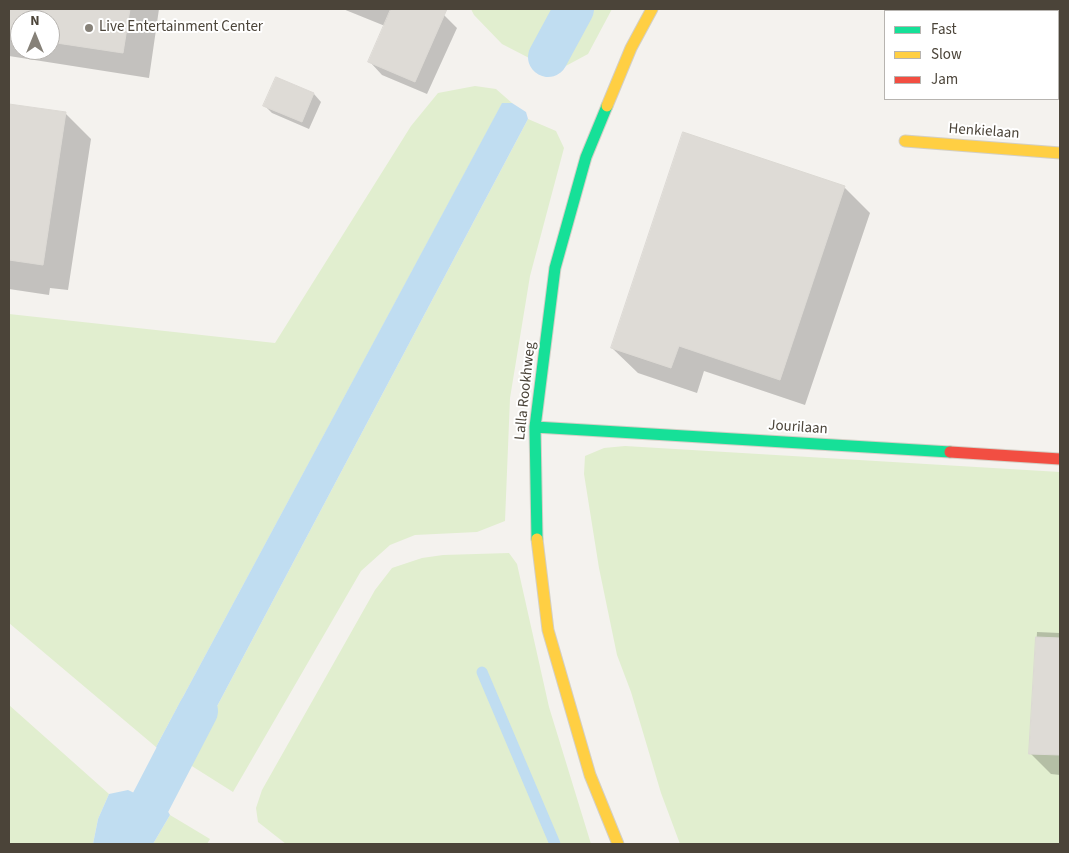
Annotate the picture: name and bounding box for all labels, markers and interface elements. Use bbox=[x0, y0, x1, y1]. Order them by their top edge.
north arrow bbox=[10, 10, 60, 60]
legend bbox=[884, 10, 1059, 100]
text: N bbox=[30, 11, 40, 31]
place label: Live Entertainment Center bbox=[99, 19, 263, 37]
text: Fast bbox=[931, 19, 957, 40]
marker: Live Entertainment Center bbox=[83, 22, 95, 34]
text: Slow bbox=[931, 44, 962, 65]
text: Jam bbox=[931, 69, 958, 90]
street label: Henkielaan bbox=[948, 121, 1020, 143]
street label: Lalla Rookhweg bbox=[512, 341, 540, 441]
street label: Jourilaan bbox=[768, 417, 828, 439]

